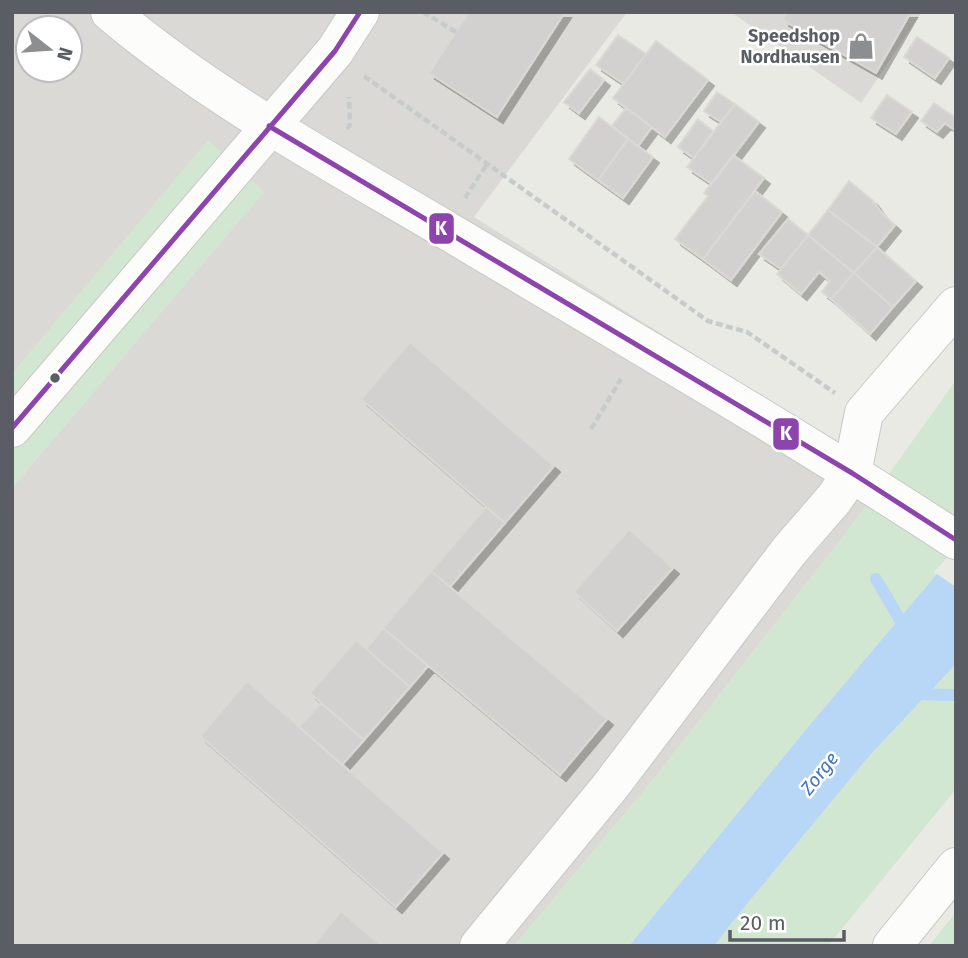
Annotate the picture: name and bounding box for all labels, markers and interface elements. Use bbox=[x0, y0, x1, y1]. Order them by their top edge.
north arrow bbox=[14, 14, 84, 84]
place label: Speedshop Nordhausen bbox=[741, 25, 840, 68]
shop icon: Speedshop Nordhausen bbox=[846, 31, 876, 61]
text: N bbox=[52, 44, 78, 63]
line badge: K bbox=[428, 212, 455, 245]
text: K bbox=[435, 217, 448, 240]
unlabelled marker bbox=[48, 371, 62, 385]
line badge: K bbox=[772, 417, 800, 451]
text: K bbox=[780, 422, 793, 445]
water label: Zorge bbox=[795, 747, 843, 800]
scale bar bbox=[730, 898, 844, 942]
text: 20 m bbox=[740, 910, 786, 936]

